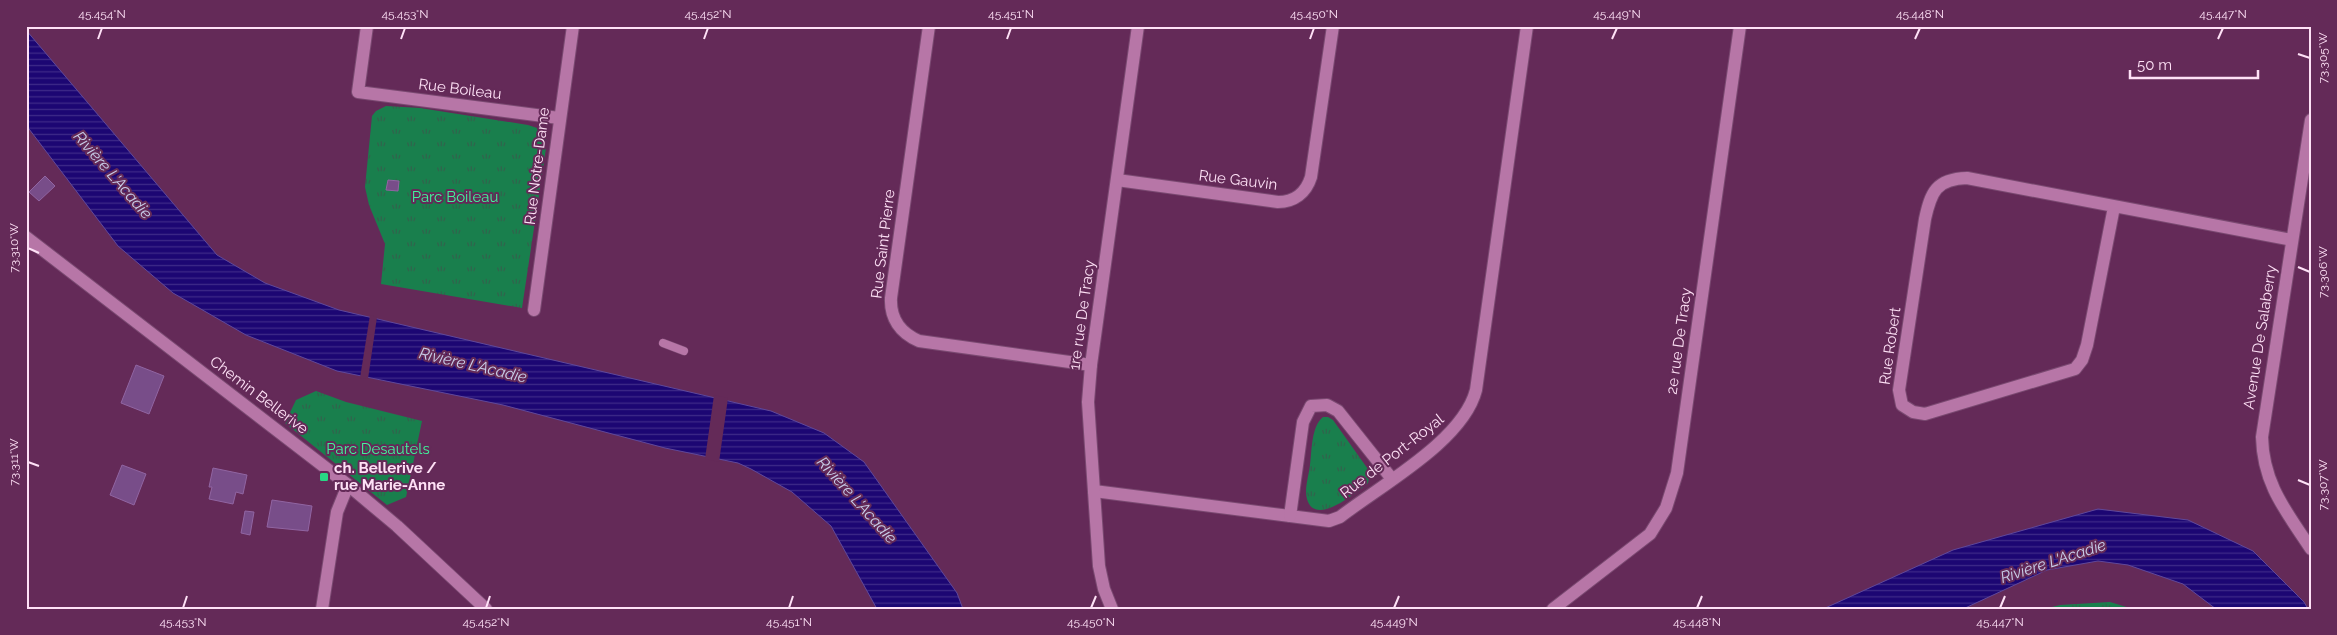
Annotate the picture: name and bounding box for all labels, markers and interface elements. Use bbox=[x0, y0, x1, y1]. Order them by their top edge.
text: 45.454°N bbox=[78, 7, 126, 21]
text: 45.453°N bbox=[381, 7, 429, 21]
text: 45.452°N bbox=[684, 7, 732, 21]
text: 45.451°N bbox=[988, 7, 1034, 21]
text: 45.450°N bbox=[1290, 7, 1338, 21]
text: 45.449°N bbox=[1593, 7, 1641, 21]
text: 45.448°N bbox=[1896, 7, 1944, 21]
text: 45.447°N bbox=[2199, 7, 2247, 21]
text: 73.305°W bbox=[2316, 32, 2330, 84]
scale bar bbox=[2130, 48, 2257, 80]
text: 50 m bbox=[2137, 56, 2172, 74]
street label: Rue Boileau bbox=[418, 75, 503, 103]
street label: Rue Notre-Dame bbox=[521, 106, 553, 226]
water label: Rivière L'Acadie bbox=[70, 127, 157, 223]
street label: Rue Gauvin bbox=[1198, 166, 1278, 194]
park label: Parc Boileau bbox=[412, 188, 498, 206]
street label: Rue Saint Pierre bbox=[867, 188, 899, 300]
text: 73.310°W bbox=[7, 223, 21, 273]
text: 73.306°W bbox=[2316, 246, 2330, 298]
street label: 1re rue De Tracy bbox=[1065, 259, 1099, 371]
street label: Avenue De Salaberry bbox=[2240, 263, 2280, 411]
street label: 2e rue De Tracy bbox=[1663, 286, 1695, 396]
street label: Rue Robert bbox=[1876, 306, 1904, 386]
water label: Rivière L'Acadie bbox=[417, 343, 529, 387]
street label: Chemin Bellerive bbox=[206, 352, 312, 438]
street label: Rue de Port-Royal bbox=[1337, 409, 1448, 502]
text: 73.311°W bbox=[7, 438, 21, 486]
park label: Parc Desautels bbox=[326, 440, 430, 458]
water label: Rivière L'Acadie bbox=[813, 453, 901, 548]
place label: ch. Bellerive / rue Marie-Anne bbox=[334, 459, 445, 494]
text: 73.307°W bbox=[2316, 459, 2330, 510]
marker: ch. Bellerive / rue Marie-Anne bbox=[318, 471, 330, 483]
water label: Rivière L'Acadie bbox=[1998, 535, 2109, 587]
text: 45.453°N bbox=[159, 615, 207, 629]
text: 45.452°N bbox=[462, 615, 510, 629]
text: 45.451°N bbox=[766, 615, 812, 629]
text: 45.450°N bbox=[1067, 615, 1115, 629]
text: 45.449°N bbox=[1370, 615, 1418, 629]
text: 45.448°N bbox=[1673, 615, 1721, 629]
text: 45.447°N bbox=[1976, 615, 2024, 629]

